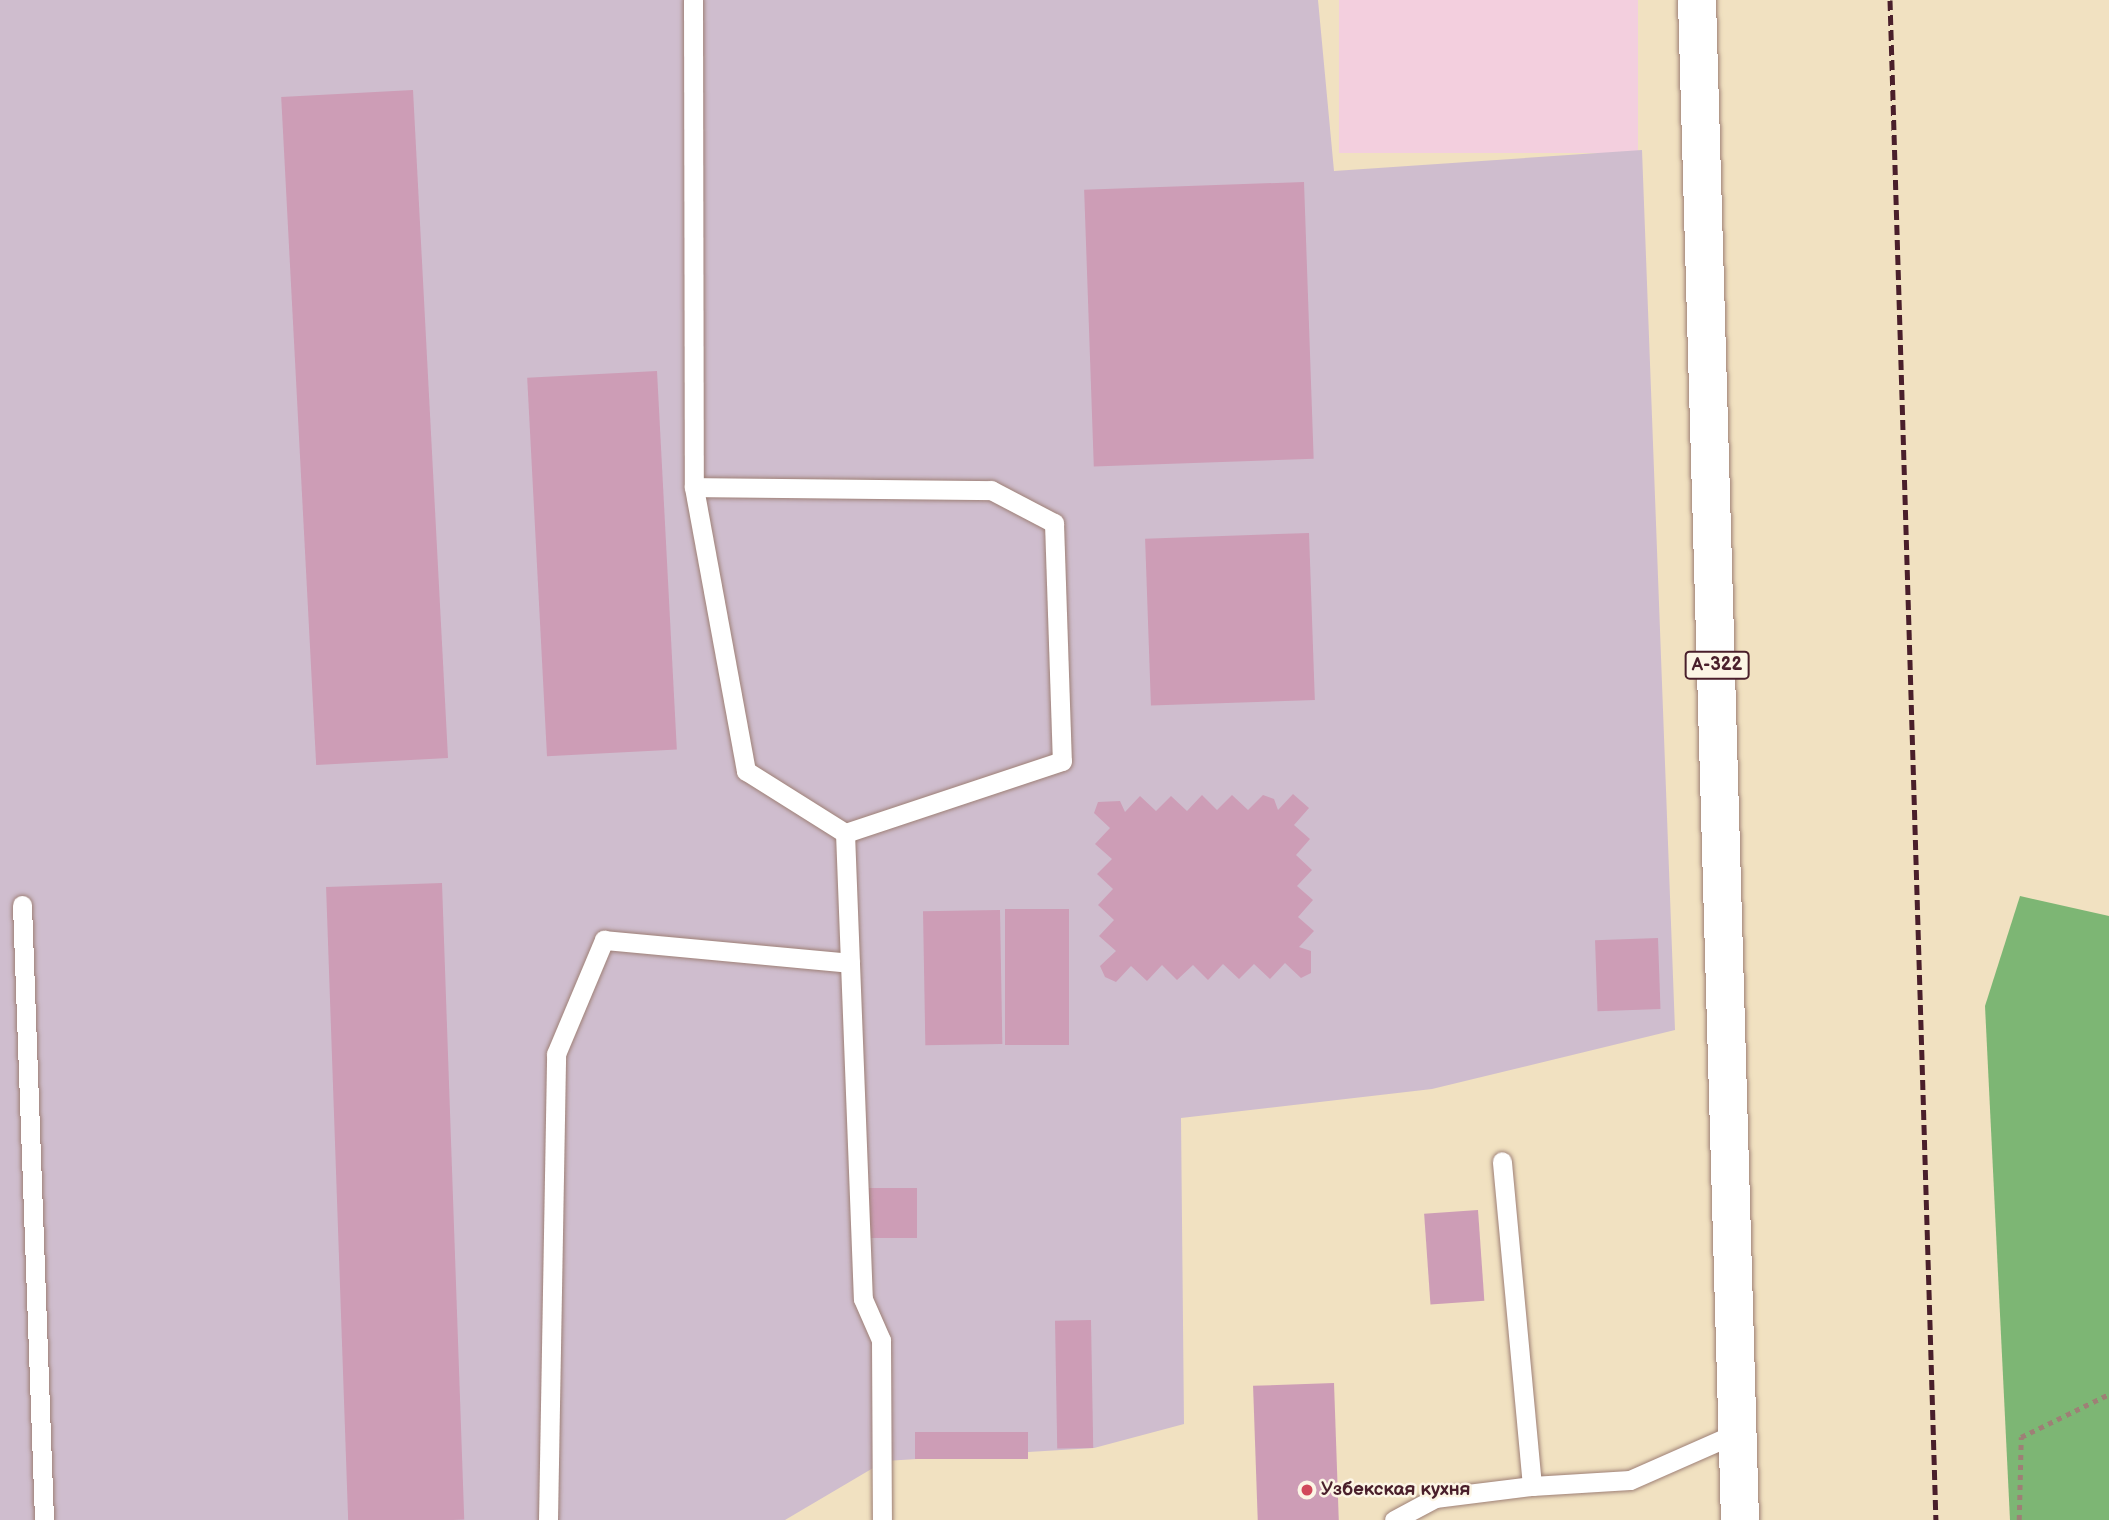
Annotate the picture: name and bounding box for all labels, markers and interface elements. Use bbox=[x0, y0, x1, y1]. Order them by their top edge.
road number: А-322 bbox=[1684, 650, 1750, 680]
place label: Узбекская кухня bbox=[1321, 1479, 1471, 1501]
marker: Узбекская кухня bbox=[1299, 1482, 1315, 1498]

